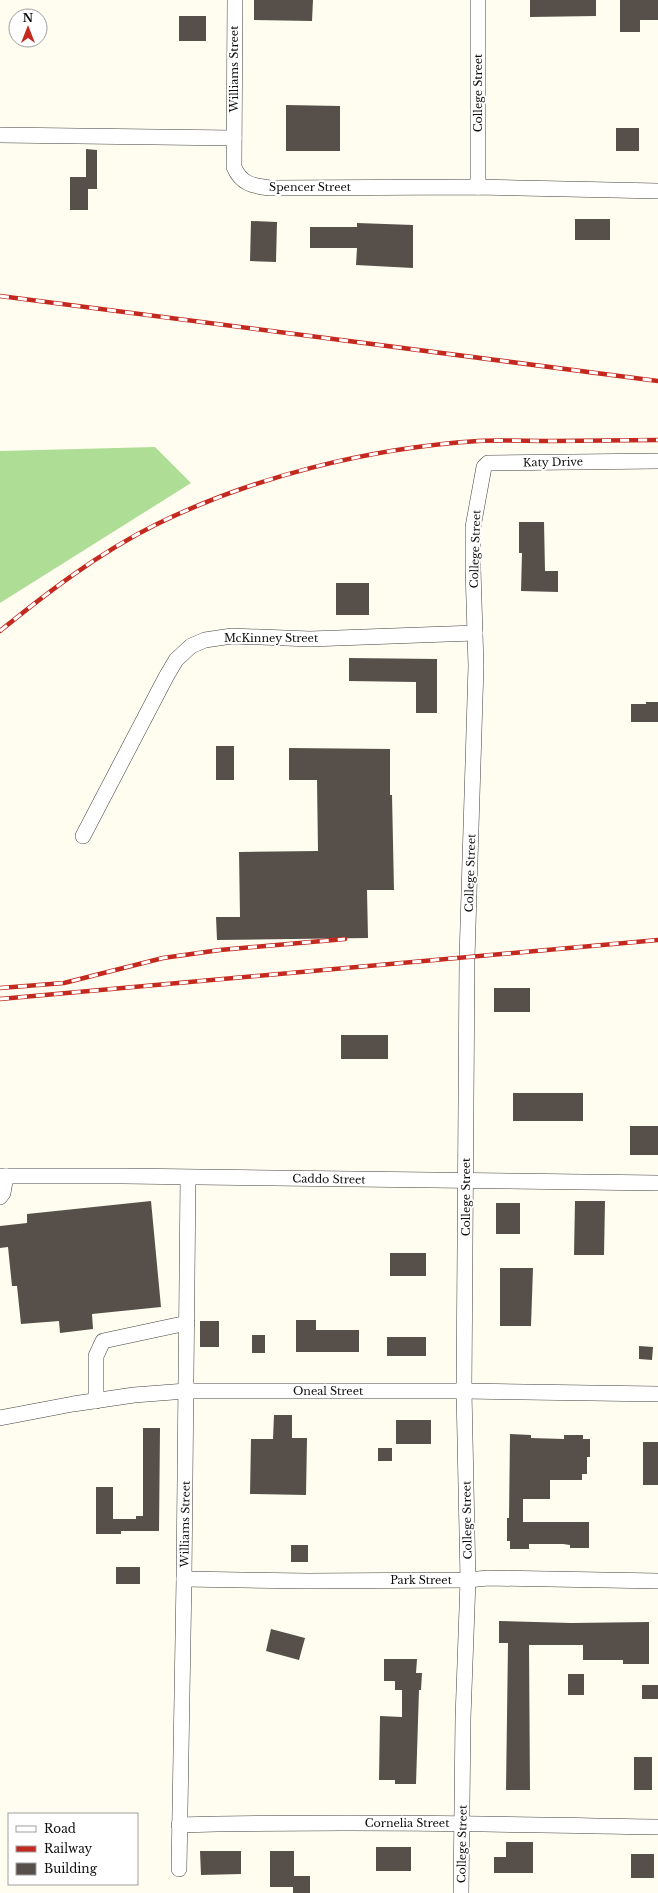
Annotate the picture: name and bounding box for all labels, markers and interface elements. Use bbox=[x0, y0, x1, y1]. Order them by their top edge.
north arrow bbox=[8, 8, 48, 48]
text: N bbox=[23, 11, 34, 25]
street label: Williams Street bbox=[227, 25, 241, 113]
street label: College Street bbox=[471, 53, 485, 132]
street label: Spencer Street bbox=[269, 180, 352, 194]
street label: Katy Drive bbox=[523, 454, 583, 470]
street label: College Street bbox=[467, 509, 483, 589]
street label: McKinney Street bbox=[224, 631, 319, 645]
street label: College Street bbox=[462, 833, 478, 913]
street label: College Street bbox=[459, 1157, 473, 1236]
street label: Caddo Street bbox=[292, 1171, 367, 1187]
street label: Oneal Street bbox=[293, 1384, 364, 1398]
street label: Williams Street bbox=[177, 1480, 193, 1568]
street label: College Street bbox=[459, 1480, 475, 1559]
street label: Park Street bbox=[390, 1573, 453, 1587]
street label: College Street bbox=[454, 1804, 470, 1883]
legend bbox=[8, 1813, 138, 1885]
street label: Cornelia Street bbox=[365, 1816, 450, 1830]
text: Road bbox=[44, 1821, 76, 1836]
text: Railway bbox=[44, 1841, 93, 1856]
text: Building bbox=[44, 1861, 98, 1876]

